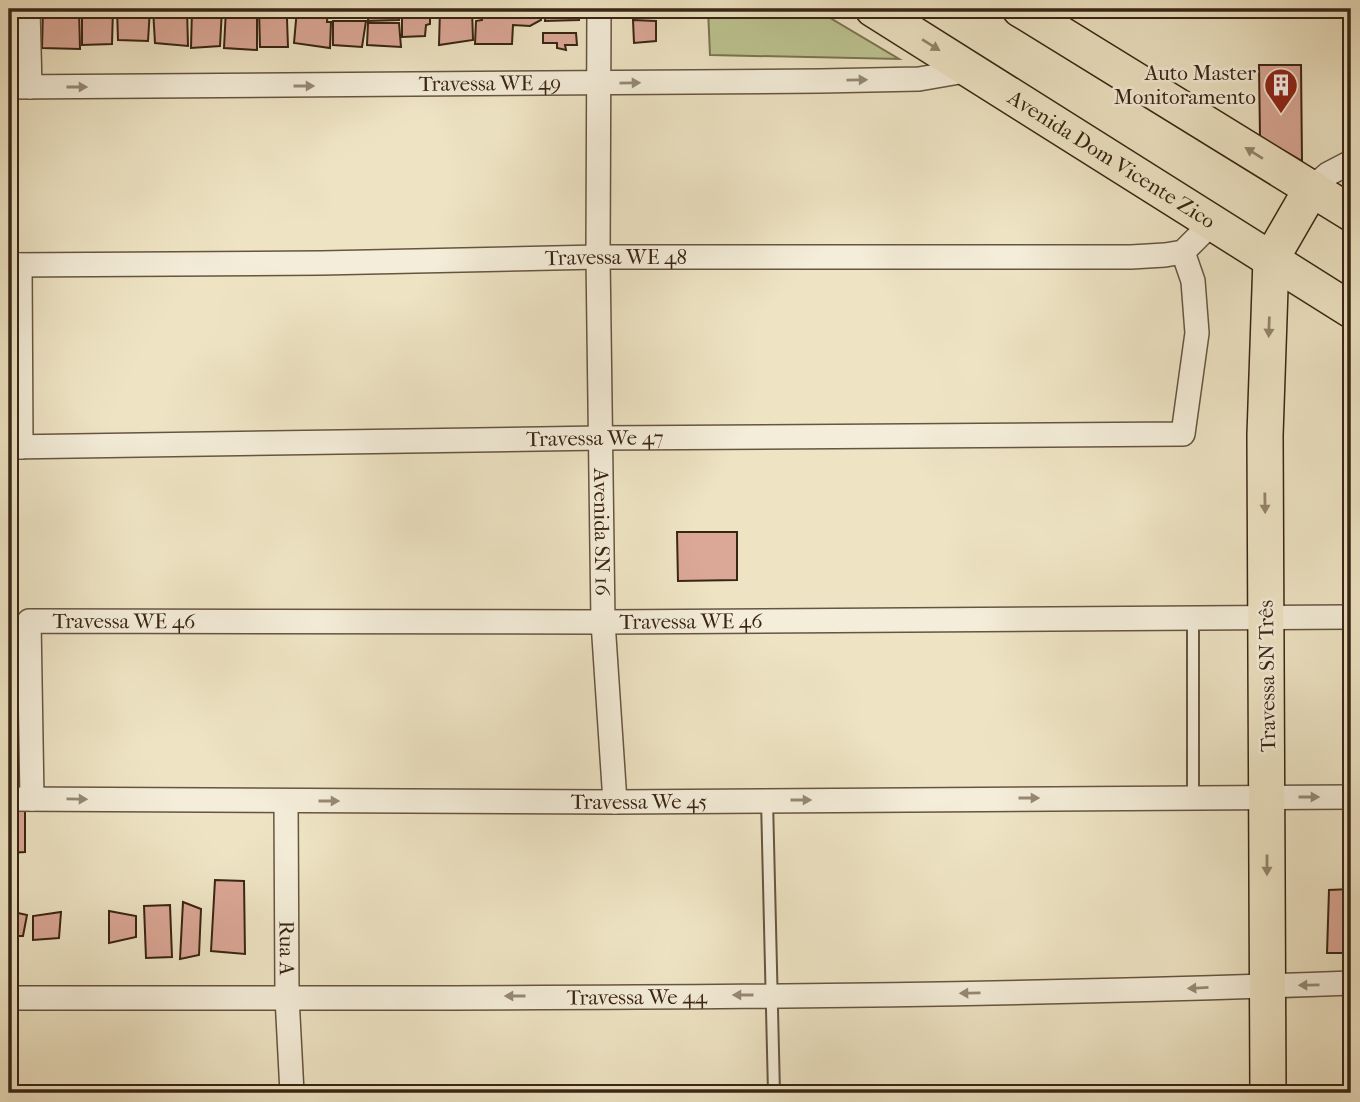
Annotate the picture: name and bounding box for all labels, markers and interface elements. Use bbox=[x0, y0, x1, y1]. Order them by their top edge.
one-way arrow bbox=[921, 39, 940, 52]
place label: Auto Master Monitoramento bbox=[1114, 61, 1256, 109]
building icon: Auto Master Monitoramento bbox=[1262, 66, 1300, 115]
street label: Travessa WE 49 bbox=[419, 71, 561, 96]
one-way arrow bbox=[847, 74, 869, 86]
one-way arrow bbox=[619, 77, 641, 89]
one-way arrow bbox=[294, 80, 316, 92]
one-way arrow bbox=[66, 81, 88, 93]
street label: Avenida Dom Vicente Zico bbox=[1003, 85, 1220, 233]
one-way arrow bbox=[1244, 146, 1263, 159]
street label: Travessa WE 48 bbox=[545, 245, 687, 270]
one-way arrow bbox=[1263, 316, 1274, 338]
street label: Travessa We 47 bbox=[526, 426, 664, 451]
street label: Avenida SN 16 bbox=[589, 467, 615, 597]
one-way arrow bbox=[1259, 493, 1271, 515]
street label: Travessa SN Três bbox=[1254, 599, 1280, 752]
street label: Travessa WE 46 bbox=[52, 609, 196, 633]
street label: Travessa WE 46 bbox=[619, 609, 763, 634]
street label: Travessa We 45 bbox=[571, 789, 707, 814]
one-way arrow bbox=[1299, 791, 1321, 803]
one-way arrow bbox=[1018, 792, 1040, 804]
one-way arrow bbox=[66, 794, 88, 805]
one-way arrow bbox=[791, 794, 813, 806]
one-way arrow bbox=[318, 795, 340, 807]
one-way arrow bbox=[1261, 855, 1273, 877]
street label: Rua A bbox=[275, 921, 299, 976]
one-way arrow bbox=[1297, 979, 1319, 990]
one-way arrow bbox=[1187, 983, 1209, 994]
street label: Travessa We 44 bbox=[567, 985, 708, 1010]
one-way arrow bbox=[959, 987, 981, 998]
one-way arrow bbox=[732, 989, 754, 1001]
one-way arrow bbox=[504, 990, 526, 1002]

